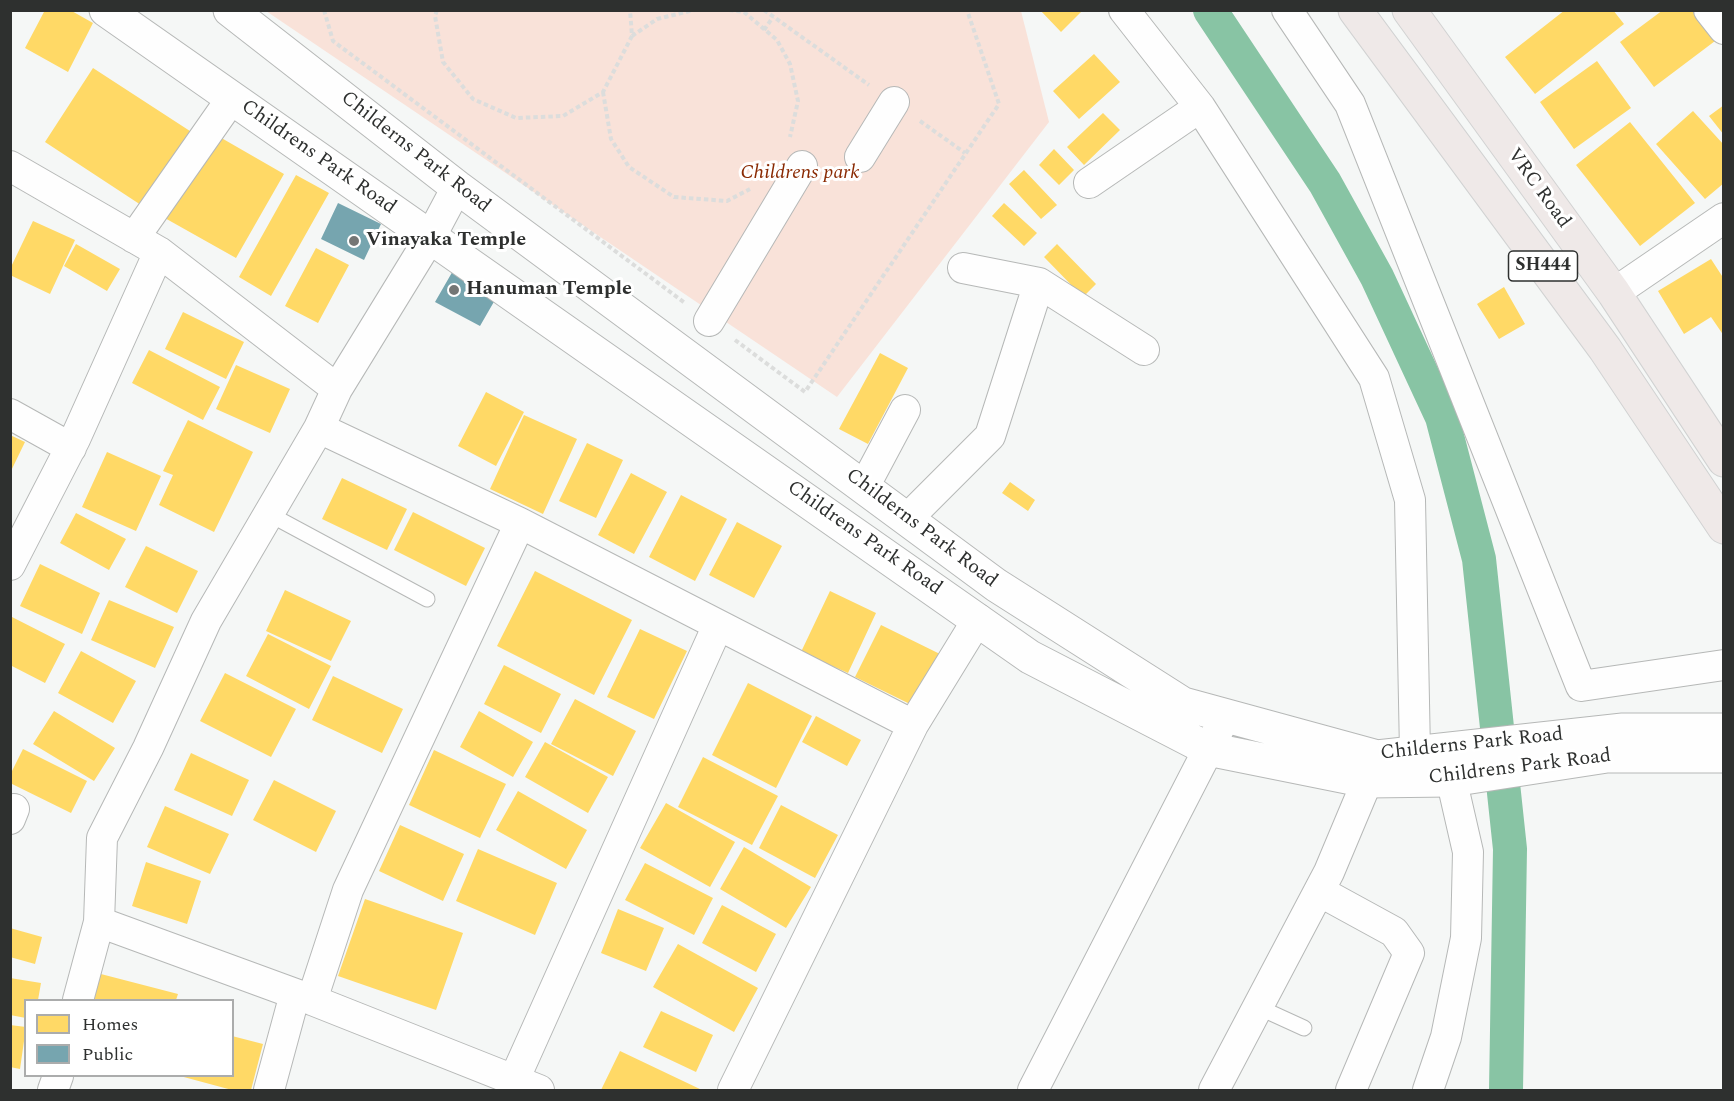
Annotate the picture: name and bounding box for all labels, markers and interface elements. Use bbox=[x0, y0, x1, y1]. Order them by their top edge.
street label: Childerns Park Road bbox=[335, 87, 495, 219]
street label: Childrens Park Road bbox=[236, 96, 400, 220]
street label: VRC Road bbox=[1501, 144, 1575, 234]
park label: Childrens park bbox=[740, 162, 860, 186]
place label: Vinayaka Temple bbox=[366, 229, 526, 253]
marker: Vinayaka Temple bbox=[347, 234, 361, 248]
road number: SH444 bbox=[1508, 251, 1578, 281]
place label: Hanuman Temple bbox=[466, 278, 632, 302]
marker: Hanuman Temple bbox=[447, 283, 461, 297]
street label: Childerns Park Road bbox=[840, 464, 1002, 594]
street label: Childrens Park Road bbox=[782, 477, 946, 601]
street label: Childerns Park Road bbox=[1379, 723, 1565, 767]
street label: Childrens Park Road bbox=[1427, 745, 1613, 791]
legend bbox=[24, 999, 234, 1077]
text: Homes bbox=[82, 1011, 138, 1038]
text: Public bbox=[82, 1041, 133, 1068]

